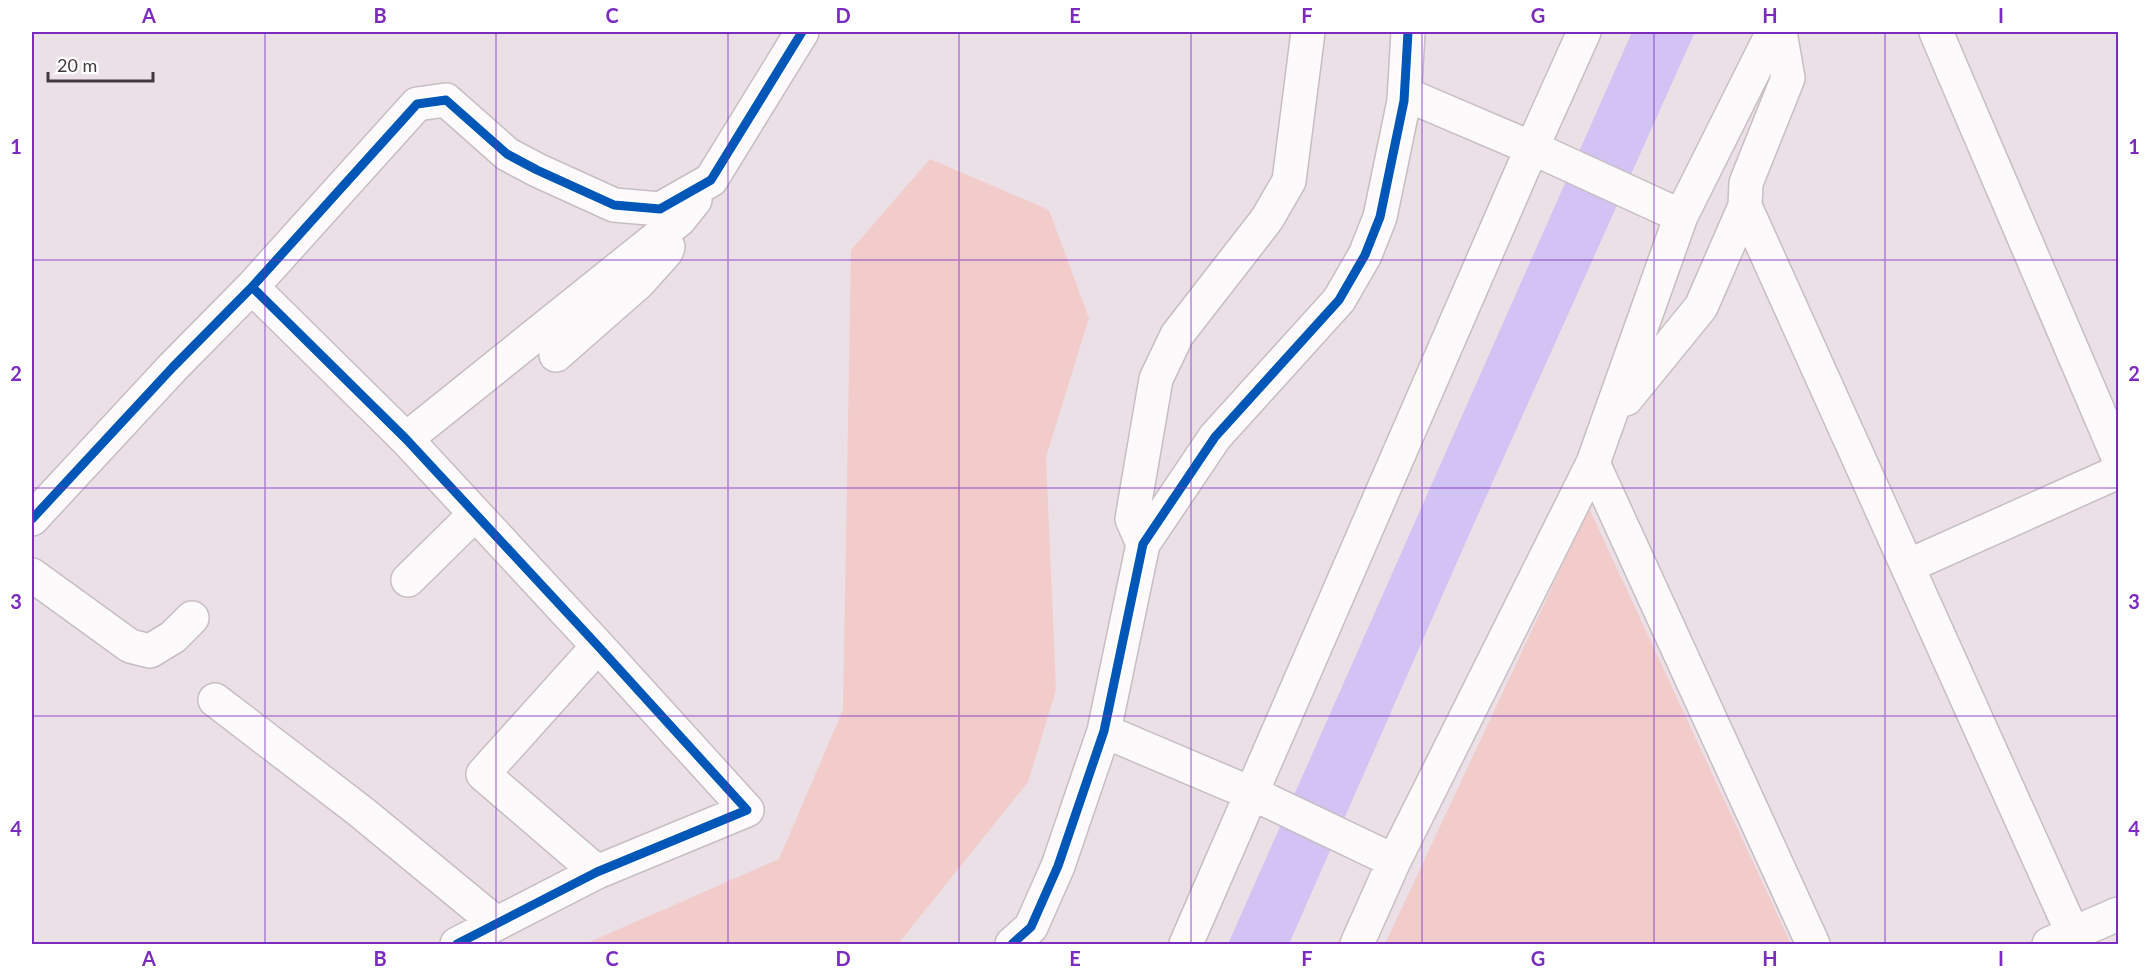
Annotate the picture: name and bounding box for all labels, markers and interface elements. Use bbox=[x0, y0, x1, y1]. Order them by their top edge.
text: A bbox=[141, 3, 156, 27]
text: B bbox=[373, 3, 387, 27]
text: C bbox=[605, 3, 619, 27]
text: D bbox=[835, 3, 851, 27]
text: E bbox=[1069, 3, 1081, 27]
text: F bbox=[1301, 3, 1313, 27]
text: G bbox=[1531, 3, 1545, 27]
text: H bbox=[1762, 3, 1778, 27]
text: I bbox=[1998, 3, 2004, 27]
scale bar bbox=[48, 45, 153, 83]
text: 20 m bbox=[57, 54, 97, 76]
text: 1 bbox=[10, 134, 22, 158]
text: 1 bbox=[2128, 134, 2140, 158]
text: 2 bbox=[10, 361, 22, 385]
text: 2 bbox=[2128, 361, 2140, 385]
text: 3 bbox=[10, 589, 22, 613]
text: 3 bbox=[2128, 589, 2140, 613]
text: 4 bbox=[10, 816, 22, 840]
text: 4 bbox=[2128, 816, 2140, 840]
text: A bbox=[141, 946, 156, 970]
text: B bbox=[373, 946, 387, 970]
text: C bbox=[605, 946, 619, 970]
text: D bbox=[835, 946, 851, 970]
text: E bbox=[1069, 946, 1081, 970]
text: F bbox=[1301, 946, 1313, 970]
text: G bbox=[1531, 946, 1545, 970]
text: H bbox=[1762, 946, 1778, 970]
text: I bbox=[1998, 946, 2004, 970]

